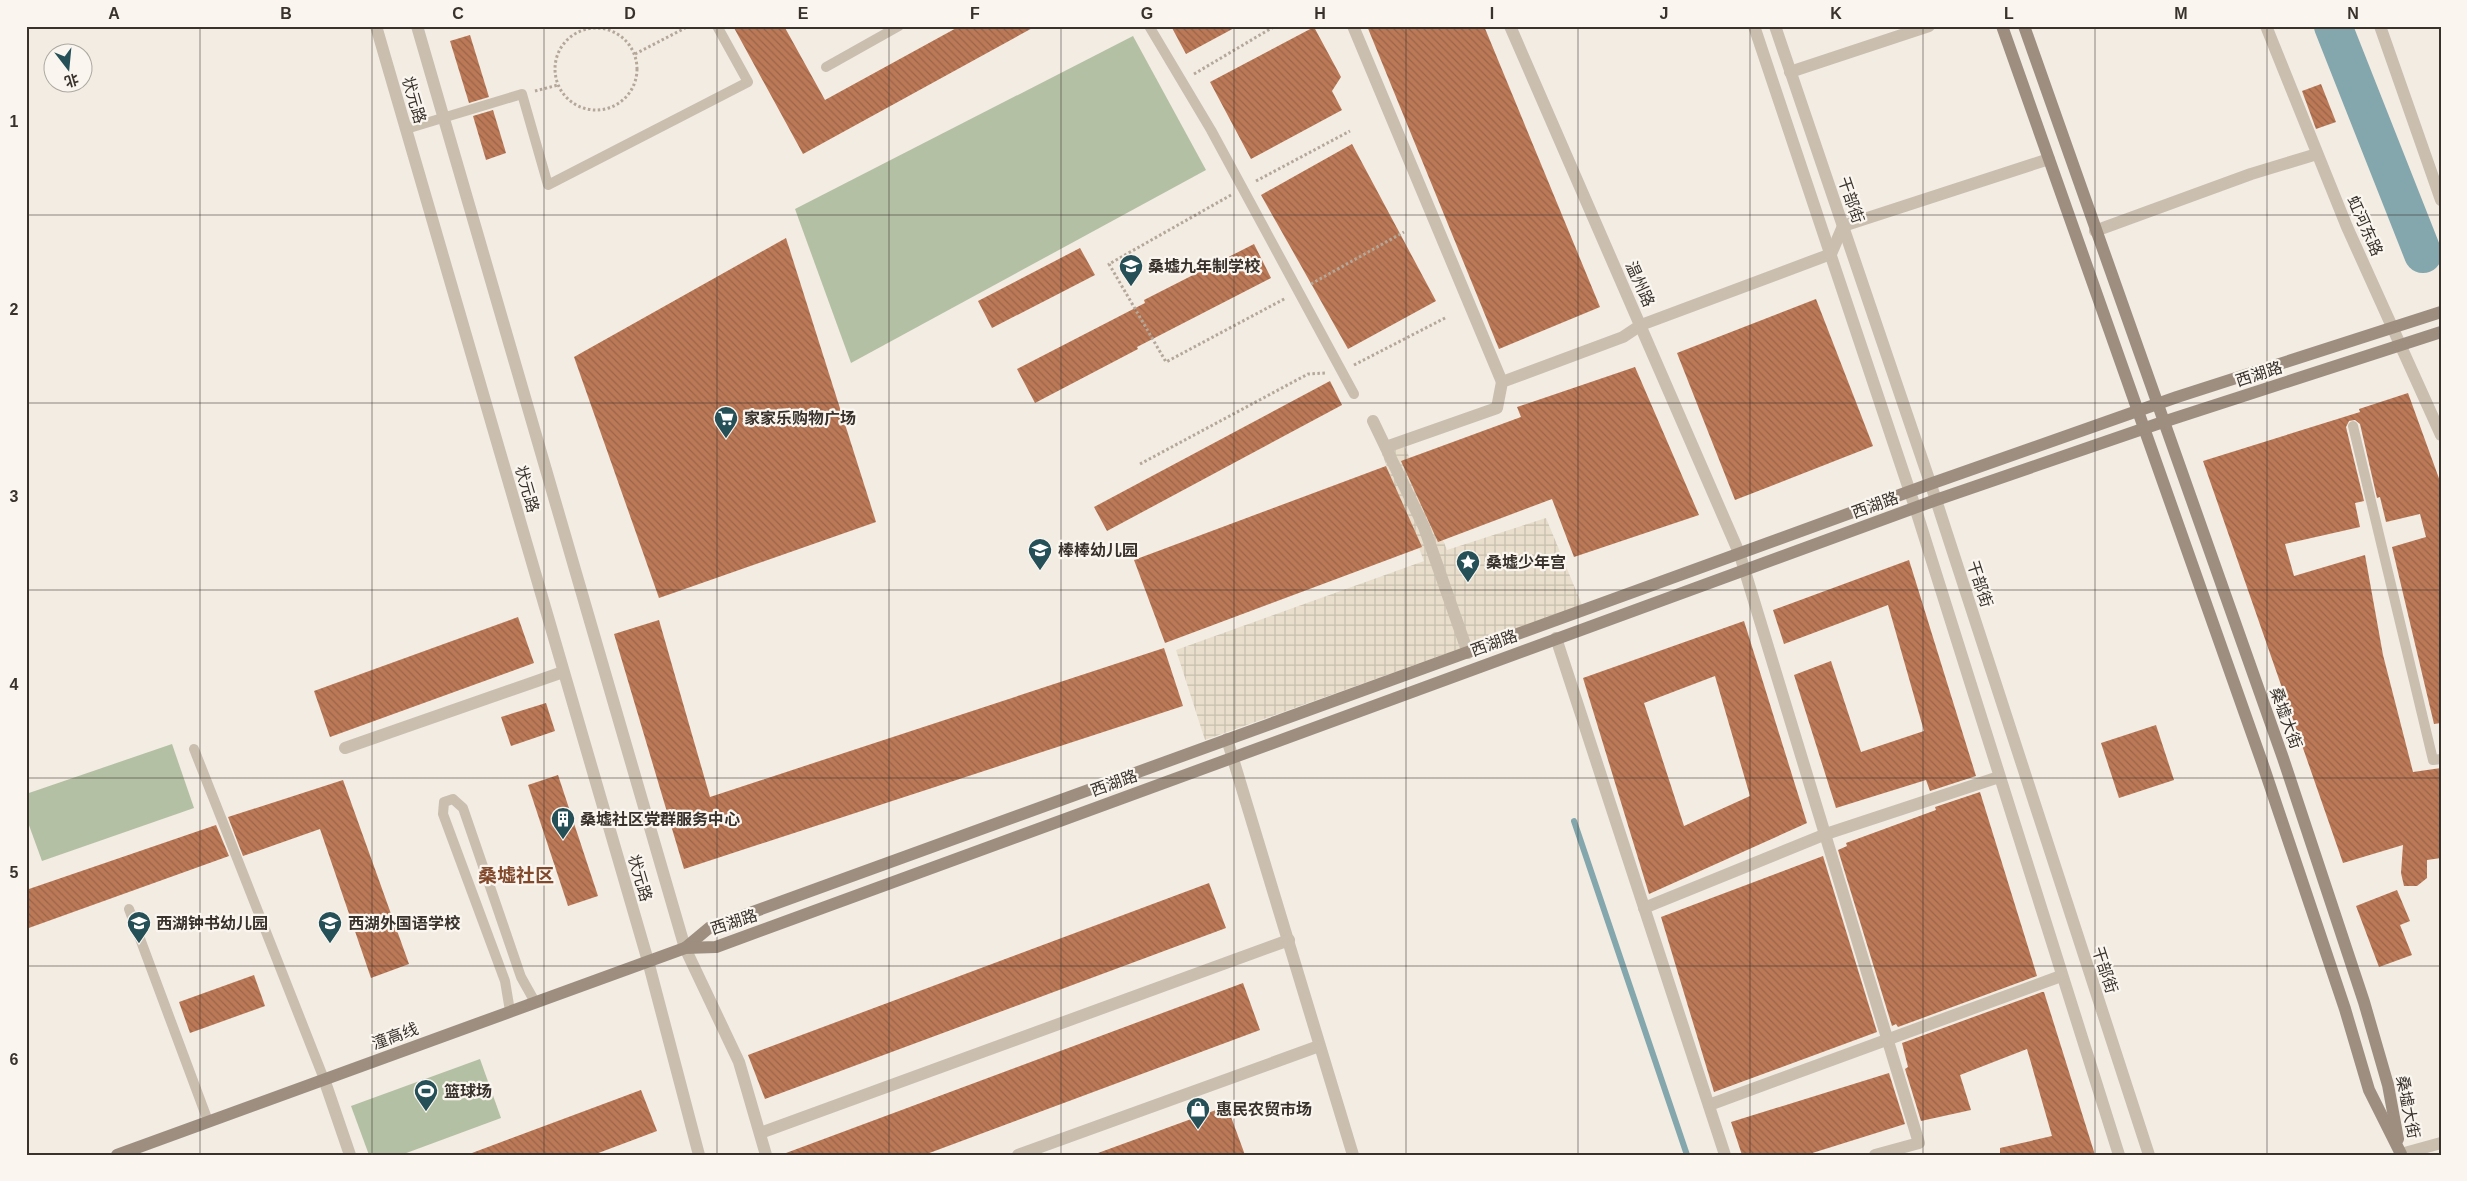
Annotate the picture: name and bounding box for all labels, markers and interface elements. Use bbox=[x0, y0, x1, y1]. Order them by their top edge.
text: A bbox=[108, 5, 120, 22]
text: B bbox=[280, 5, 292, 22]
text: C bbox=[452, 5, 464, 22]
text: D bbox=[624, 5, 636, 22]
text: E bbox=[798, 5, 809, 22]
text: F bbox=[970, 5, 980, 22]
text: G bbox=[1141, 5, 1153, 22]
text: H bbox=[1314, 5, 1326, 22]
text: I bbox=[1490, 5, 1494, 22]
text: J bbox=[1660, 5, 1668, 22]
text: K bbox=[1830, 5, 1842, 22]
text: L bbox=[2004, 5, 2014, 22]
text: M bbox=[2174, 5, 2188, 22]
text: N bbox=[2347, 5, 2359, 22]
north arrow bbox=[42, 42, 92, 92]
text: 北 bbox=[63, 71, 81, 90]
street label: 状元路 bbox=[399, 75, 429, 125]
text: 1 bbox=[10, 113, 19, 130]
street label: 干部街 bbox=[1835, 175, 1867, 225]
street label: 虹河东路 bbox=[2344, 193, 2386, 259]
school or university icon: 桑墟九年制学校 bbox=[1118, 253, 1144, 287]
place label: 桑墟九年制学校 bbox=[1148, 257, 1261, 275]
street label: 温州路 bbox=[1622, 259, 1658, 309]
text: 2 bbox=[10, 301, 19, 318]
street label: 西湖路 bbox=[2234, 358, 2284, 390]
supermarket icon: 家家乐购物广场 bbox=[713, 405, 739, 439]
place label: 家家乐购物广场 bbox=[744, 410, 856, 427]
street label: 状元路 bbox=[512, 464, 542, 514]
text: 3 bbox=[10, 488, 19, 505]
street label: 西湖路 bbox=[1850, 489, 1900, 521]
school or university icon: 棒棒幼儿园 bbox=[1027, 537, 1053, 571]
place label: 棒棒幼儿园 bbox=[1058, 541, 1138, 559]
place icon: 桑墟少年宫 bbox=[1455, 549, 1481, 583]
place label: 桑墟少年宫 bbox=[1486, 554, 1566, 571]
street label: 干部街 bbox=[1964, 559, 1996, 609]
street label: 西湖路 bbox=[1469, 627, 1519, 659]
text: 4 bbox=[10, 676, 19, 693]
street label: 桑墟大街 bbox=[2267, 685, 2305, 751]
street label: 西湖路 bbox=[1089, 767, 1139, 799]
building icon: 桑墟社区党群服务中心 bbox=[550, 806, 576, 840]
place label: 桑墟社区党群服务中心 bbox=[580, 810, 740, 828]
street label: 状元路 bbox=[625, 853, 655, 903]
text: 5 bbox=[10, 864, 19, 881]
district label: 桑墟社区 bbox=[478, 865, 554, 886]
street label: 西湖路 bbox=[709, 906, 759, 938]
school or university icon: 西湖钟书幼儿园 bbox=[126, 910, 152, 944]
school or university icon: 西湖外国语学校 bbox=[317, 910, 343, 944]
place label: 西湖钟书幼儿园 bbox=[156, 914, 268, 932]
place label: 西湖外国语学校 bbox=[348, 914, 461, 932]
street label: 干部街 bbox=[2089, 945, 2121, 995]
street label: 潼高线 bbox=[370, 1020, 420, 1052]
text: 6 bbox=[10, 1051, 19, 1068]
street label: 桑墟大街 bbox=[2394, 1074, 2422, 1140]
sports icon: 篮球场 bbox=[413, 1078, 439, 1112]
place label: 篮球场 bbox=[444, 1083, 492, 1100]
shop icon: 惠民农贸市场 bbox=[1185, 1096, 1211, 1130]
place label: 惠民农贸市场 bbox=[1216, 1101, 1312, 1118]

